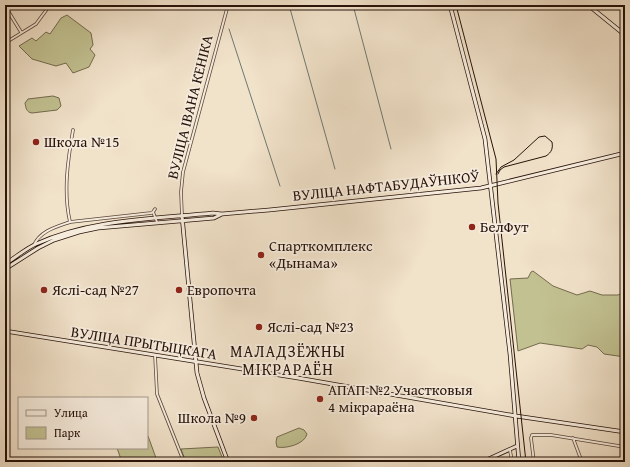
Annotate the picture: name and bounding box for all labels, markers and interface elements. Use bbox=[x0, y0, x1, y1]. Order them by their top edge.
street label: ВУЛІЦА ІВАНА КЕНІКА bbox=[161, 32, 218, 181]
place label: Школа №15 bbox=[44, 131, 119, 152]
marker: Школа №15 bbox=[31, 137, 41, 147]
street label: ВУЛІЦА НАФТАБУДАЎНІКОЎ bbox=[292, 165, 481, 206]
place label: БелФут bbox=[480, 216, 529, 237]
marker: БелФут bbox=[467, 222, 477, 232]
place label: Спарткомплекс «Дынама» bbox=[269, 235, 373, 273]
marker: Спарткомплекс «Дынама» bbox=[256, 250, 266, 260]
place label: Яслі-сад №27 bbox=[51, 279, 139, 300]
place label: Европочта bbox=[187, 279, 257, 300]
marker: Яслі-сад №27 bbox=[39, 285, 49, 295]
marker: Европочта bbox=[174, 285, 184, 295]
place label: Яслі-сад №23 bbox=[266, 316, 354, 337]
street label: ВУЛІЦА ПРЫТЫЦКАГА bbox=[70, 321, 219, 364]
marker: Яслі-сад №23 bbox=[254, 322, 264, 332]
district label: МАЛАДЗЁЖНЫ МІКРАРАЁН bbox=[230, 339, 346, 381]
place label: АПАП №2 Участковыя 4 мікрараёна bbox=[328, 379, 473, 417]
marker: АПАП №2 Участковыя 4 мікрараёна bbox=[315, 394, 325, 404]
legend bbox=[18, 397, 148, 449]
text: Улица bbox=[54, 404, 88, 421]
place label: Школа №9 bbox=[178, 407, 246, 428]
marker: Школа №9 bbox=[249, 413, 259, 423]
text: Парк bbox=[54, 424, 81, 441]

